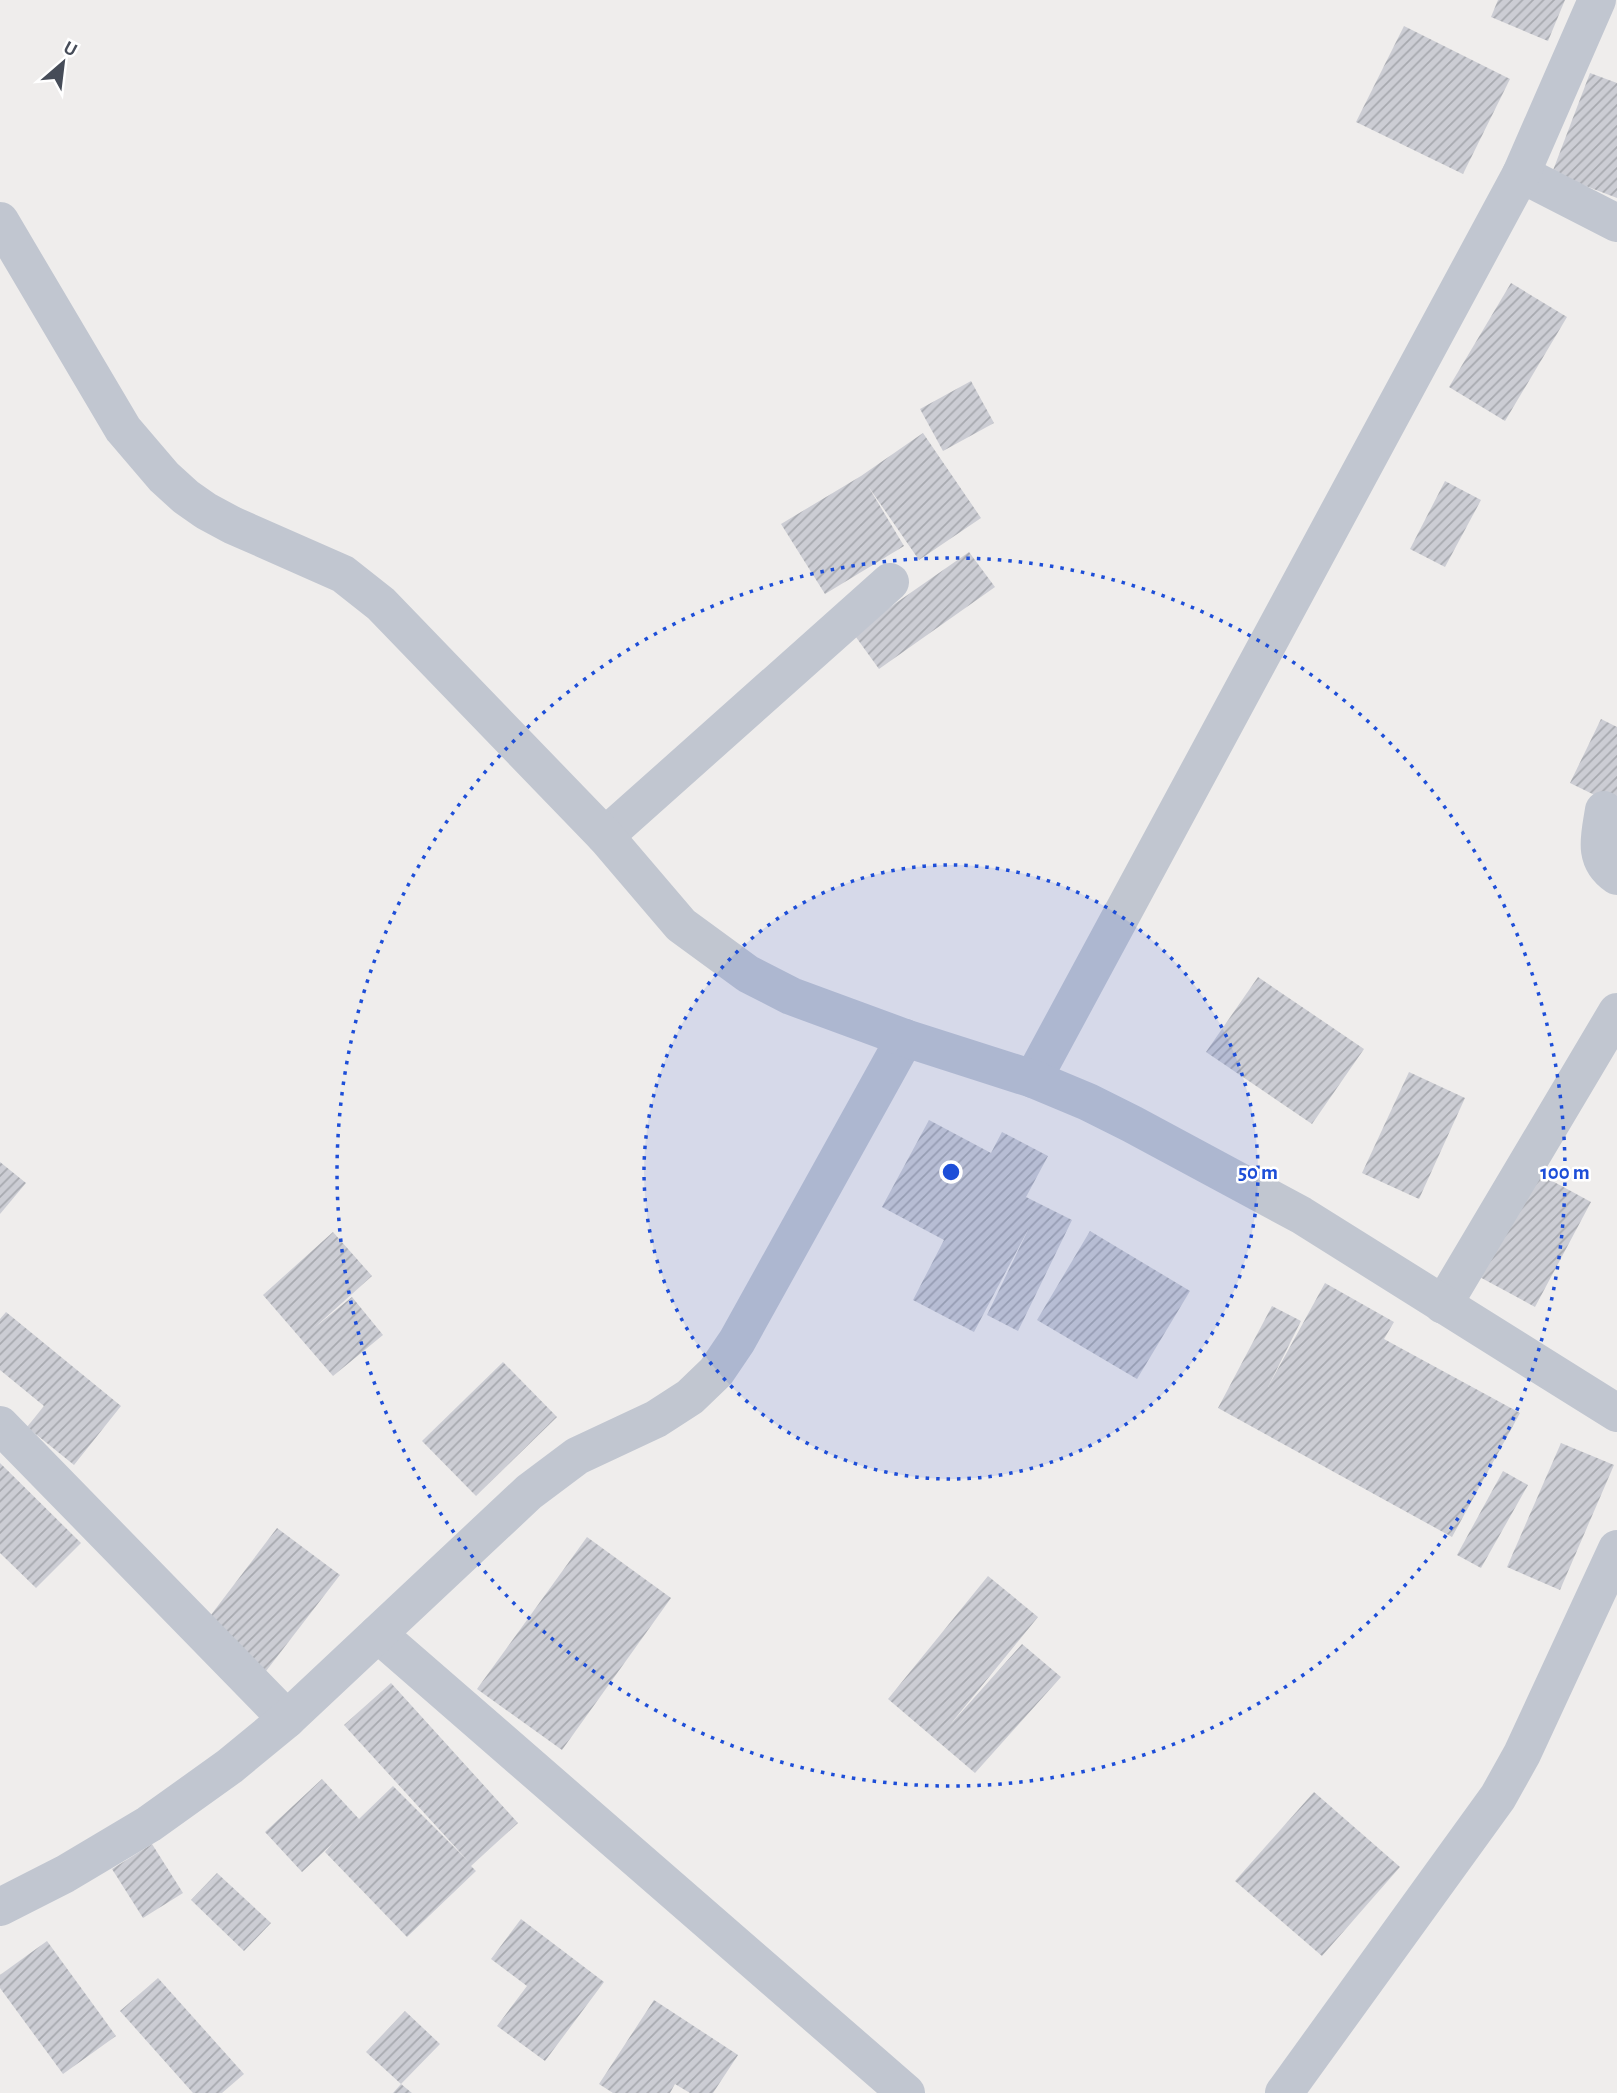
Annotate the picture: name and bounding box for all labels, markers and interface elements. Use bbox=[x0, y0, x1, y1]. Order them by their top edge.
north arrow bbox=[28, 28, 98, 98]
text: U bbox=[60, 38, 80, 61]
centre of rings bbox=[939, 1160, 963, 1184]
text: 50 m bbox=[1238, 1162, 1278, 1183]
text: 100 m bbox=[1540, 1162, 1590, 1183]

